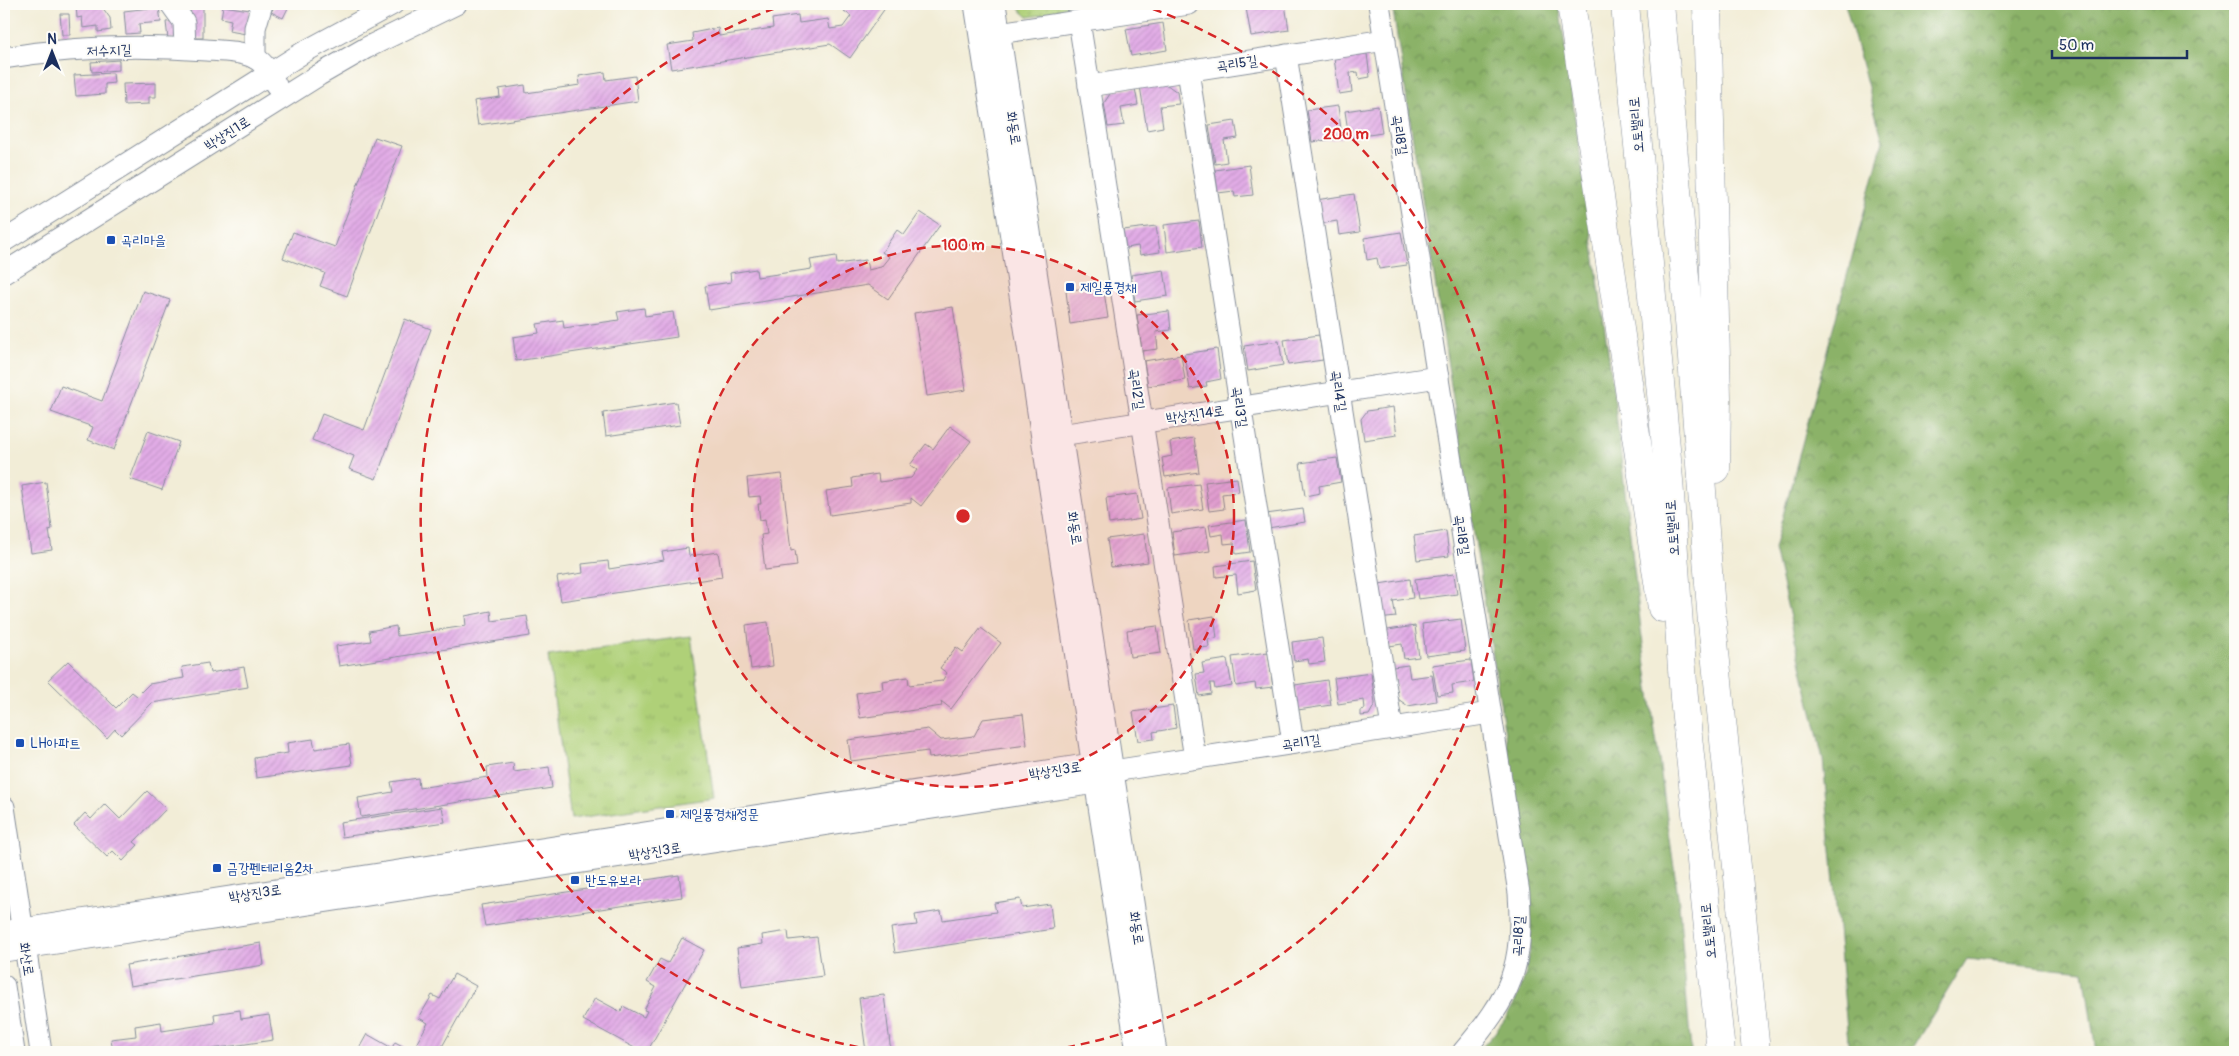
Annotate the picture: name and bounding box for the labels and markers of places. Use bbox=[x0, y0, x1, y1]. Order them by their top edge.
place label: 곡리마을 bbox=[121, 232, 166, 249]
marker: 곡리마을 bbox=[105, 234, 117, 246]
place label: 제일풍경채 bbox=[1080, 279, 1136, 296]
marker: 제일풍경채 bbox=[1064, 281, 1076, 293]
centre of rings bbox=[954, 507, 972, 525]
place label: LH아파트 bbox=[30, 735, 81, 752]
marker: LH아파트 bbox=[14, 737, 26, 749]
place label: 제일풍경채정문 bbox=[680, 806, 759, 823]
marker: 제일풍경채정문 bbox=[664, 808, 676, 820]
place label: 금강펜테리움2차 bbox=[227, 860, 314, 877]
marker: 금강펜테리움2차 bbox=[211, 862, 223, 874]
place label: 반도유보라 bbox=[585, 872, 642, 889]
marker: 반도유보라 bbox=[569, 874, 581, 886]

